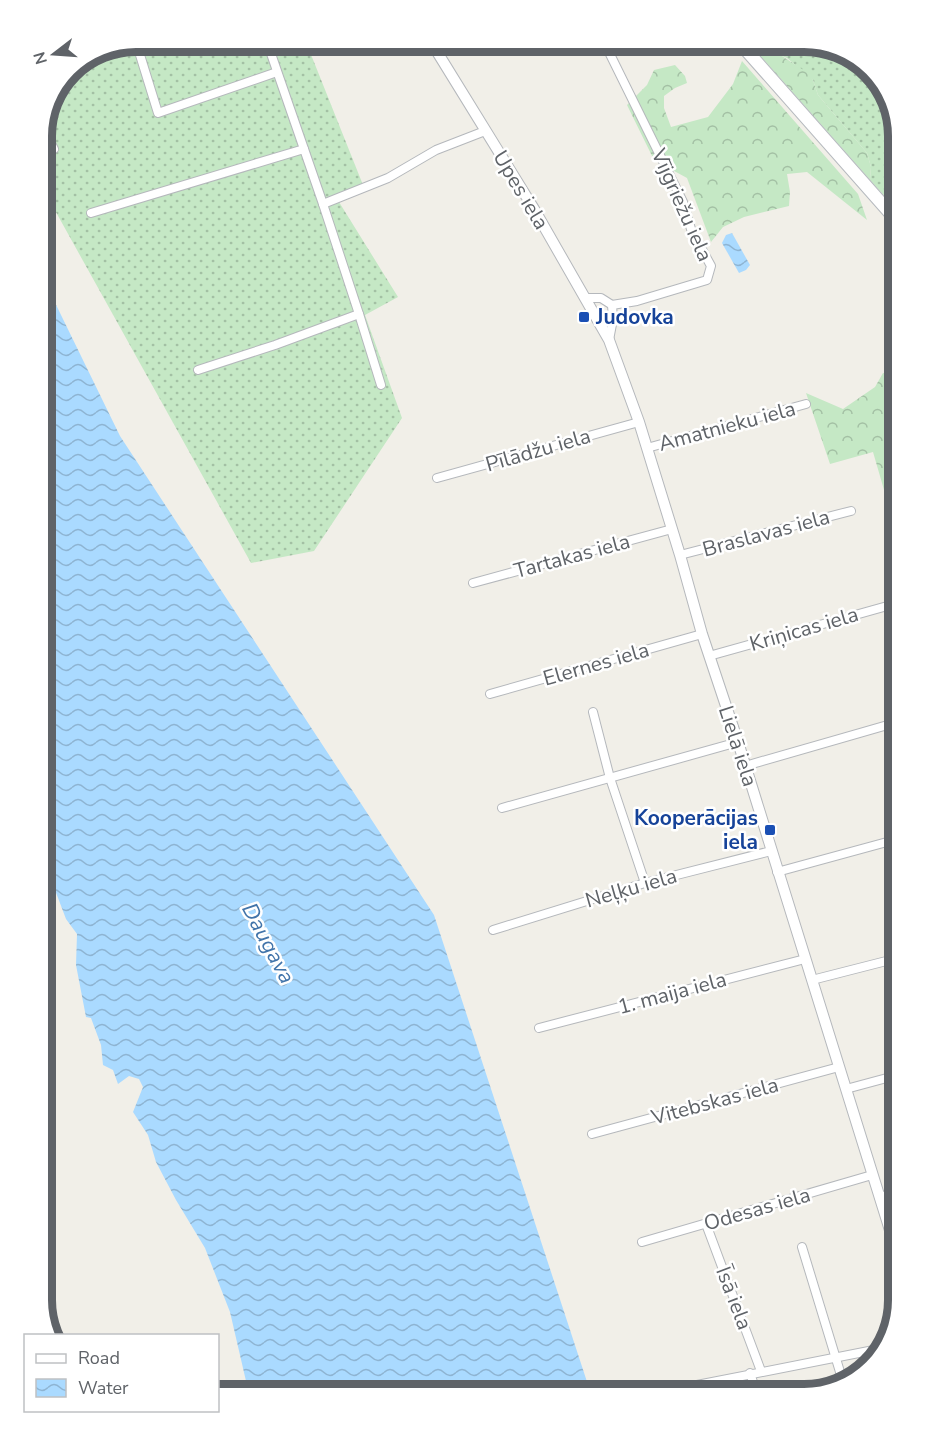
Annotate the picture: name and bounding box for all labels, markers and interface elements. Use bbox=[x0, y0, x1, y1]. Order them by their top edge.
north arrow bbox=[24, 24, 84, 84]
text: N bbox=[28, 49, 53, 67]
street label: Vījgriežu iela bbox=[644, 143, 719, 266]
street label: Upes iela bbox=[486, 145, 556, 235]
place label: Judovka bbox=[595, 303, 674, 331]
marker: Judovka bbox=[577, 310, 591, 324]
street label: Amatnieku iela bbox=[655, 394, 799, 458]
street label: Pīlādžu iela bbox=[482, 422, 594, 478]
street label: Braslavas iela bbox=[699, 503, 833, 563]
street label: Tartakas iela bbox=[511, 527, 633, 585]
street label: Kriņicas iela bbox=[746, 600, 862, 658]
street label: Elernes iela bbox=[540, 636, 652, 692]
street label: Lielā iela bbox=[712, 702, 764, 790]
place label: Kooperācijas iela bbox=[634, 804, 758, 856]
marker: Kooperācijas iela bbox=[763, 823, 777, 837]
street label: Neļķu iela bbox=[582, 862, 680, 914]
water label: Daugava bbox=[234, 898, 302, 989]
street label: 1. maija iela bbox=[614, 965, 730, 1021]
street label: Vitebskas iela bbox=[647, 1071, 782, 1132]
street label: Odesas iela bbox=[700, 1180, 814, 1238]
street label: Īsā iela bbox=[709, 1262, 759, 1334]
legend bbox=[24, 1334, 219, 1412]
text: Road bbox=[78, 1346, 120, 1370]
text: Water bbox=[78, 1376, 129, 1400]

